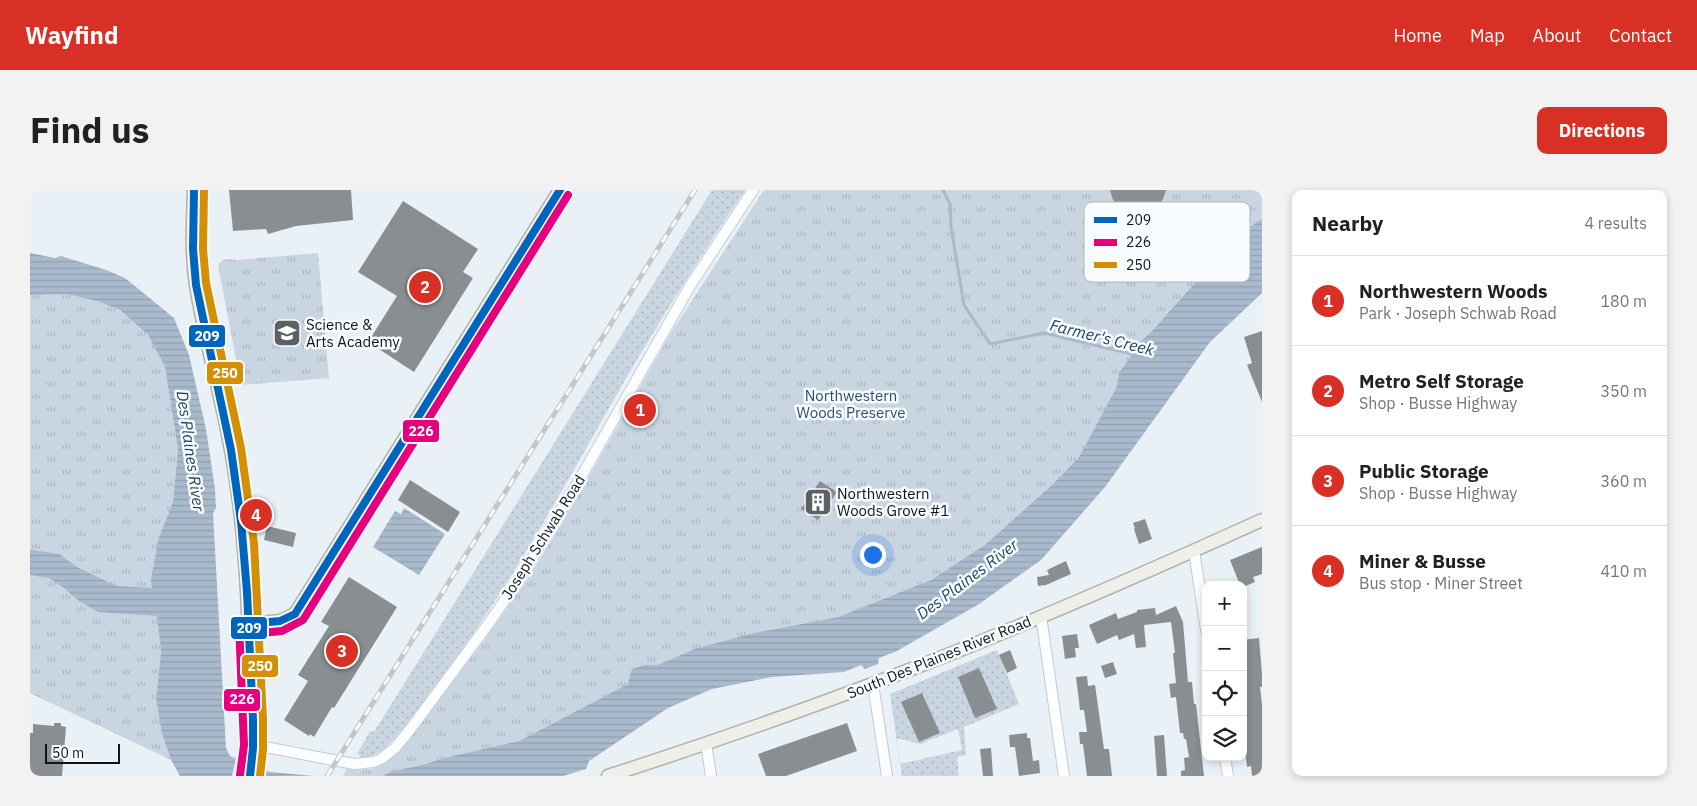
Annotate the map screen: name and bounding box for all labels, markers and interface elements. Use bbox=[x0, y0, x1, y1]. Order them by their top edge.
text: Wayfind bbox=[25, 19, 118, 51]
text: Home bbox=[1394, 24, 1442, 47]
text: Map bbox=[1470, 24, 1505, 47]
text: About bbox=[1533, 24, 1581, 47]
text: Contact bbox=[1609, 24, 1672, 47]
text: Find us bbox=[30, 107, 149, 153]
button: Directions bbox=[1537, 107, 1667, 154]
legend bbox=[1084, 202, 1250, 282]
text: Nearby bbox=[1312, 209, 1383, 237]
text: 209 bbox=[1126, 211, 1151, 229]
text: 4 results bbox=[1584, 213, 1647, 233]
text: 226 bbox=[1126, 233, 1151, 251]
text: 250 bbox=[1126, 256, 1151, 274]
pin: 2 bbox=[409, 268, 441, 306]
text: Northwestern Woods bbox=[1359, 279, 1548, 303]
text: 1 bbox=[1323, 291, 1333, 311]
text: 180 m bbox=[1600, 291, 1647, 311]
text: Park · Joseph Schwab Road bbox=[1359, 303, 1557, 323]
water label: Farmer's Creek bbox=[1048, 314, 1157, 360]
place label: Science & Arts Academy bbox=[306, 315, 400, 351]
school or university icon: Science & Arts Academy bbox=[272, 318, 302, 348]
line badge: 209 bbox=[188, 324, 226, 348]
text: 209 bbox=[194, 327, 220, 345]
line badge: 250 bbox=[206, 361, 244, 385]
text: 250 bbox=[212, 364, 238, 382]
text: Metro Self Storage bbox=[1359, 369, 1524, 393]
text: 2 bbox=[1323, 381, 1333, 401]
text: 350 m bbox=[1600, 381, 1647, 401]
park label: Northwestern Woods Preserve bbox=[797, 386, 905, 422]
water label: Des Plaines River bbox=[173, 389, 210, 514]
pin: 1 bbox=[624, 391, 656, 429]
text: Shop · Busse Highway bbox=[1359, 393, 1517, 413]
line badge: 226 bbox=[402, 419, 440, 443]
text: 226 bbox=[408, 422, 434, 440]
text: Public Storage bbox=[1359, 459, 1489, 483]
street label: Joseph Schwab Road bbox=[497, 471, 589, 603]
text: 3 bbox=[1323, 471, 1333, 491]
text: 360 m bbox=[1600, 471, 1647, 491]
text: Shop · Busse Highway bbox=[1359, 483, 1517, 503]
place label: Northwestern Woods Grove #1 bbox=[837, 484, 949, 520]
building icon: Northwestern Woods Grove #1 bbox=[803, 487, 833, 517]
pin: 4 bbox=[240, 496, 272, 534]
water label: Des Plaines River bbox=[912, 534, 1022, 624]
your location bbox=[860, 542, 886, 568]
text: Miner & Busse bbox=[1359, 549, 1486, 573]
text: 4 bbox=[1323, 561, 1333, 581]
text: 410 m bbox=[1600, 561, 1647, 581]
text: Bus stop · Miner Street bbox=[1359, 573, 1523, 593]
map controls bbox=[1202, 581, 1247, 761]
button: + bbox=[1202, 581, 1247, 626]
street label: South Des Plaines River Road bbox=[844, 611, 1034, 703]
line badge: 209 bbox=[230, 616, 268, 640]
text: 209 bbox=[236, 619, 262, 637]
button: − bbox=[1202, 626, 1247, 671]
pin: 3 bbox=[326, 632, 358, 670]
line badge: 250 bbox=[241, 654, 279, 678]
text: 250 bbox=[247, 657, 273, 675]
button: locate bbox=[1202, 671, 1247, 716]
line badge: 226 bbox=[223, 688, 261, 712]
text: 226 bbox=[229, 690, 255, 708]
button: layers bbox=[1202, 716, 1247, 761]
scale bar bbox=[45, 741, 120, 764]
text: 50 m bbox=[52, 744, 84, 762]

